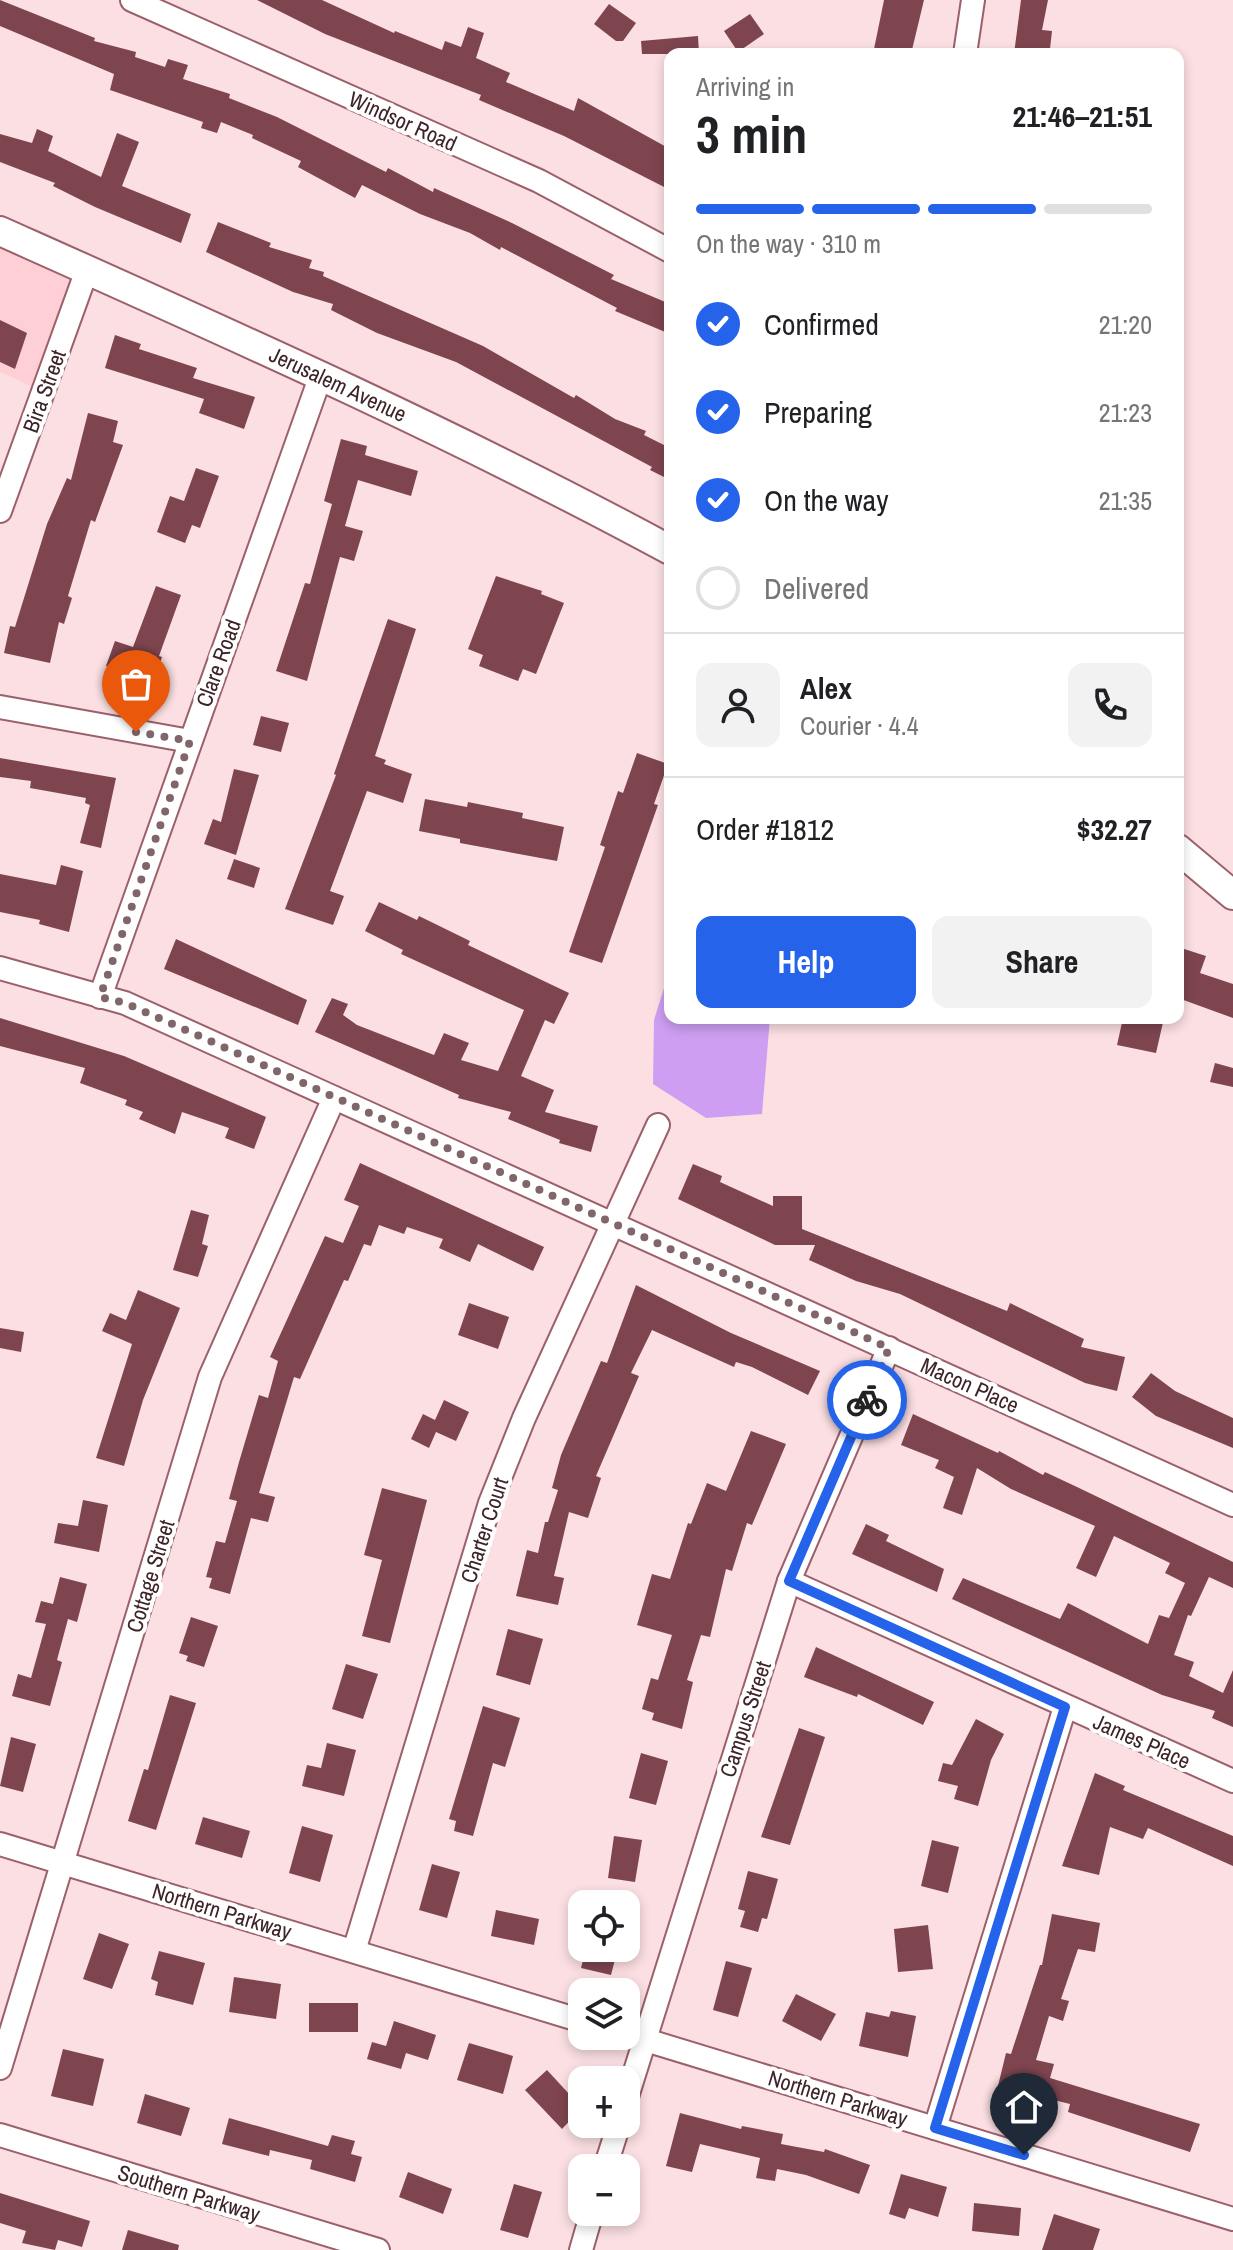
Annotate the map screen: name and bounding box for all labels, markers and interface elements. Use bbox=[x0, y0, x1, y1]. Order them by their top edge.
text: Arriving in bbox=[696, 69, 794, 104]
street label: Windsor Road bbox=[344, 84, 462, 158]
text: 21:46–21:51 bbox=[1013, 96, 1152, 136]
text: 3 min bbox=[696, 99, 807, 169]
text: On the way · 310 m bbox=[696, 226, 881, 261]
icon: check bbox=[696, 302, 740, 346]
text: Confirmed bbox=[764, 304, 879, 344]
text: 21:20 bbox=[1099, 307, 1152, 342]
street label: Jerusalem Avenue bbox=[265, 339, 411, 429]
street label: Bira Street bbox=[15, 345, 73, 437]
icon: check bbox=[696, 390, 740, 434]
text: Preparing bbox=[764, 392, 872, 432]
text: 21:23 bbox=[1099, 395, 1152, 430]
icon: check bbox=[696, 478, 740, 522]
text: On the way bbox=[764, 480, 888, 520]
text: 21:35 bbox=[1099, 483, 1152, 518]
text: Delivered bbox=[764, 568, 869, 608]
street label: Clare Road bbox=[188, 615, 248, 711]
pin bbox=[102, 650, 170, 732]
icon: bag bbox=[114, 662, 158, 706]
button: person bbox=[696, 663, 780, 747]
button: phone bbox=[1068, 663, 1152, 747]
text: Alex bbox=[800, 668, 852, 708]
text: Courier · 4.4 bbox=[800, 708, 919, 743]
text: Order #1812 bbox=[696, 809, 834, 849]
text: $32.27 bbox=[1077, 809, 1152, 849]
button: Help bbox=[696, 916, 916, 1008]
button: Share bbox=[932, 916, 1152, 1008]
street label: Macon Place bbox=[916, 1350, 1024, 1420]
courier bbox=[827, 1360, 907, 1440]
icon: bike bbox=[845, 1378, 889, 1422]
street label: Charter Court bbox=[453, 1473, 515, 1587]
street label: Cottage Street bbox=[119, 1516, 181, 1636]
street label: Campus Street bbox=[712, 1657, 778, 1781]
street label: James Place bbox=[1089, 1706, 1195, 1776]
street label: Northern Parkway bbox=[149, 1876, 295, 1946]
map controls bbox=[568, 1890, 640, 2226]
button: locate bbox=[568, 1890, 640, 1962]
button: layers bbox=[568, 1978, 640, 2050]
street label: Northern Parkway bbox=[765, 2063, 911, 2133]
button: + bbox=[568, 2066, 640, 2138]
pin bbox=[990, 2073, 1058, 2155]
icon: home bbox=[1002, 2085, 1046, 2129]
button: − bbox=[568, 2154, 640, 2226]
street label: Southern Parkway bbox=[114, 2157, 264, 2229]

